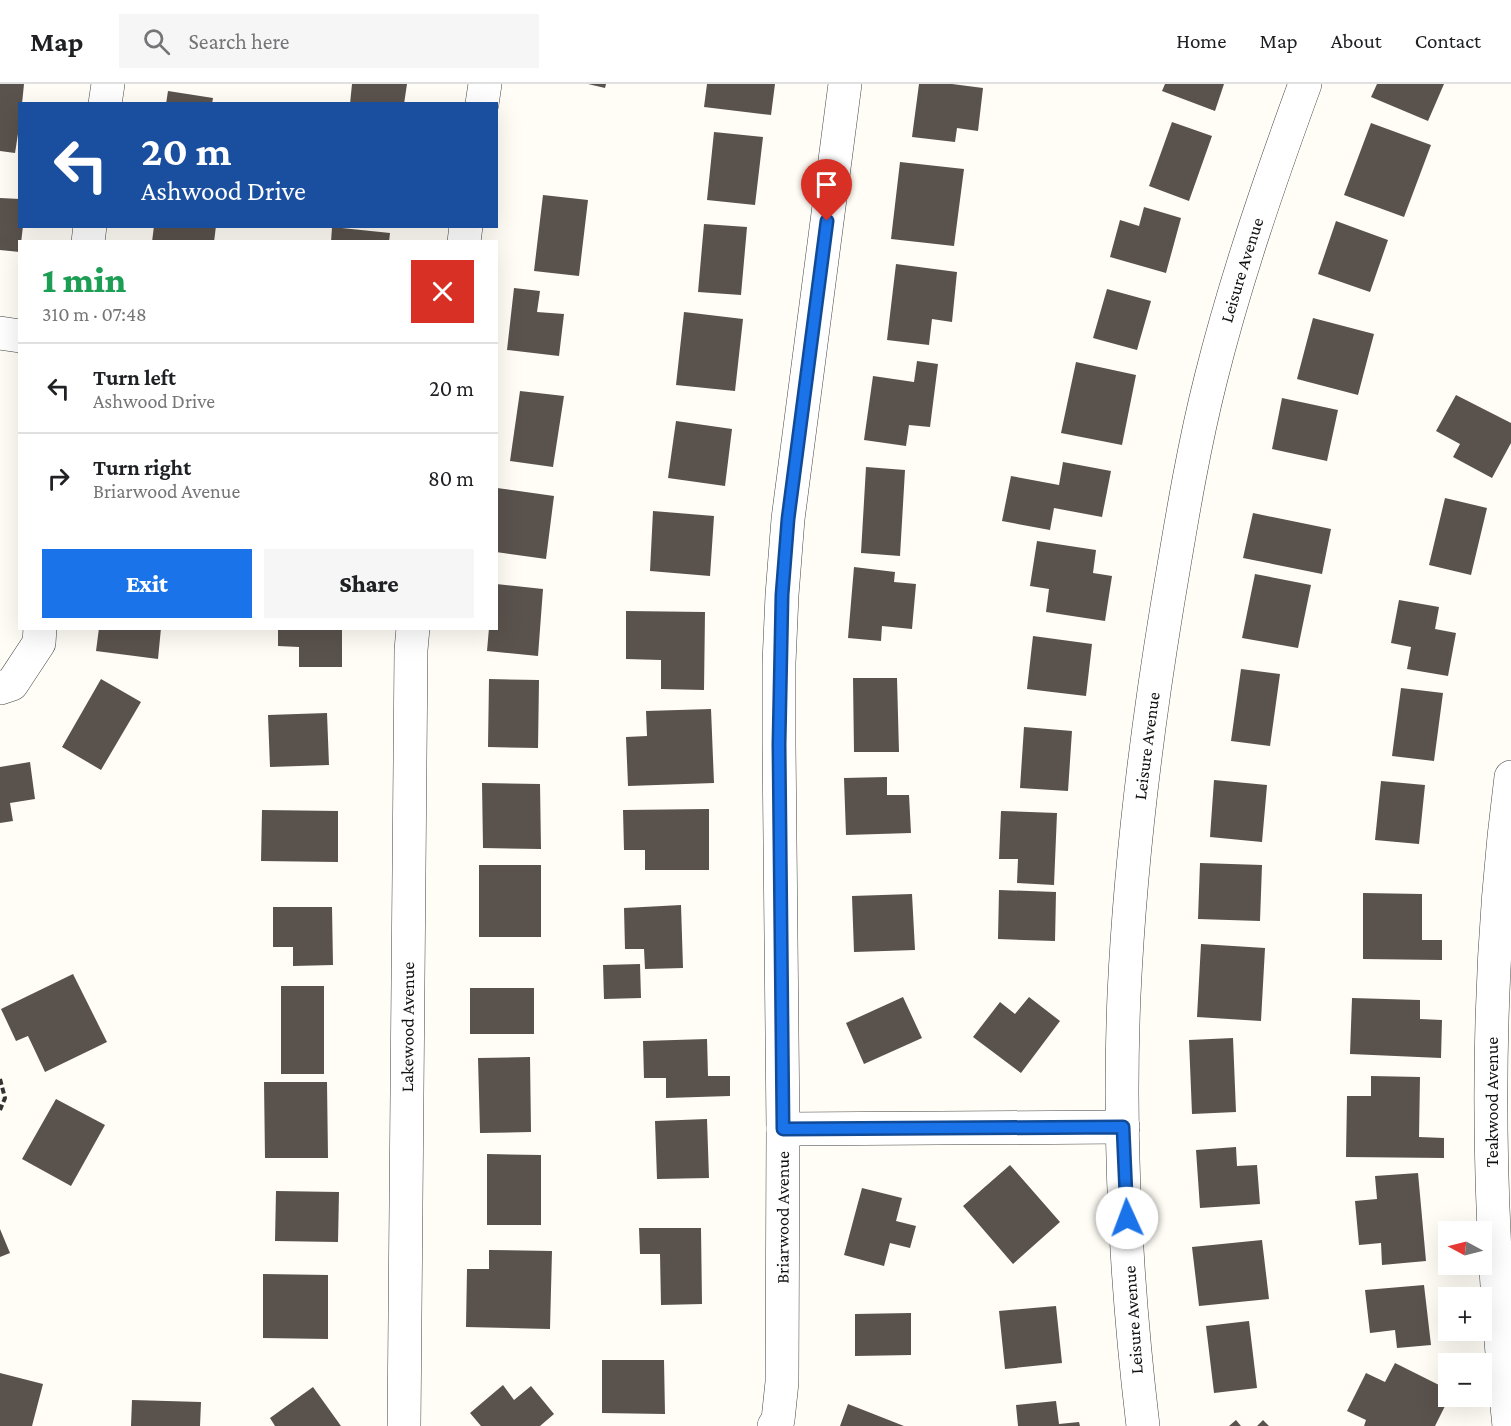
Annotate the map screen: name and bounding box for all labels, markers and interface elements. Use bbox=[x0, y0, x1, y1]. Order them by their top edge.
search box bbox=[119, 14, 539, 68]
icon: search bbox=[140, 25, 173, 58]
text: Map bbox=[30, 26, 83, 57]
text: Search here bbox=[188, 29, 289, 54]
text: Home bbox=[1176, 29, 1226, 53]
text: Map bbox=[1259, 29, 1298, 53]
text: About bbox=[1331, 29, 1382, 53]
text: Contact bbox=[1415, 29, 1481, 53]
icon: left bbox=[42, 126, 120, 204]
text: 20 m bbox=[141, 127, 232, 174]
pin bbox=[801, 159, 852, 221]
icon: arrive bbox=[810, 168, 843, 201]
text: Ashwood Drive bbox=[141, 176, 306, 206]
street label: Leisure Avenue bbox=[1216, 215, 1267, 325]
text: 1 min bbox=[42, 260, 126, 300]
button: close bbox=[411, 260, 474, 323]
text: 310 m · 07:48 bbox=[42, 303, 147, 325]
text: Turn left bbox=[93, 365, 176, 390]
icon: left bbox=[42, 372, 75, 405]
text: 20 m bbox=[429, 376, 474, 401]
text: Ashwood Drive bbox=[93, 390, 215, 412]
text: Turn right bbox=[93, 455, 191, 480]
icon: right bbox=[42, 462, 75, 495]
text: 80 m bbox=[428, 466, 474, 491]
text: Briarwood Avenue bbox=[93, 480, 240, 502]
button: Exit bbox=[42, 549, 252, 618]
button: Share bbox=[264, 549, 474, 618]
street label: Leisure Avenue bbox=[1130, 691, 1164, 801]
street label: Lakewood Avenue bbox=[397, 962, 418, 1092]
street label: Teakwood Avenue bbox=[1482, 1037, 1502, 1167]
street label: Briarwood Avenue bbox=[772, 1151, 793, 1284]
position arrow bbox=[1095, 1186, 1159, 1250]
north arrow bbox=[1438, 1221, 1492, 1275]
map controls bbox=[1438, 1221, 1492, 1407]
street label: Leisure Avenue bbox=[1119, 1265, 1147, 1375]
button: + bbox=[1438, 1287, 1492, 1341]
button: − bbox=[1438, 1353, 1492, 1407]

